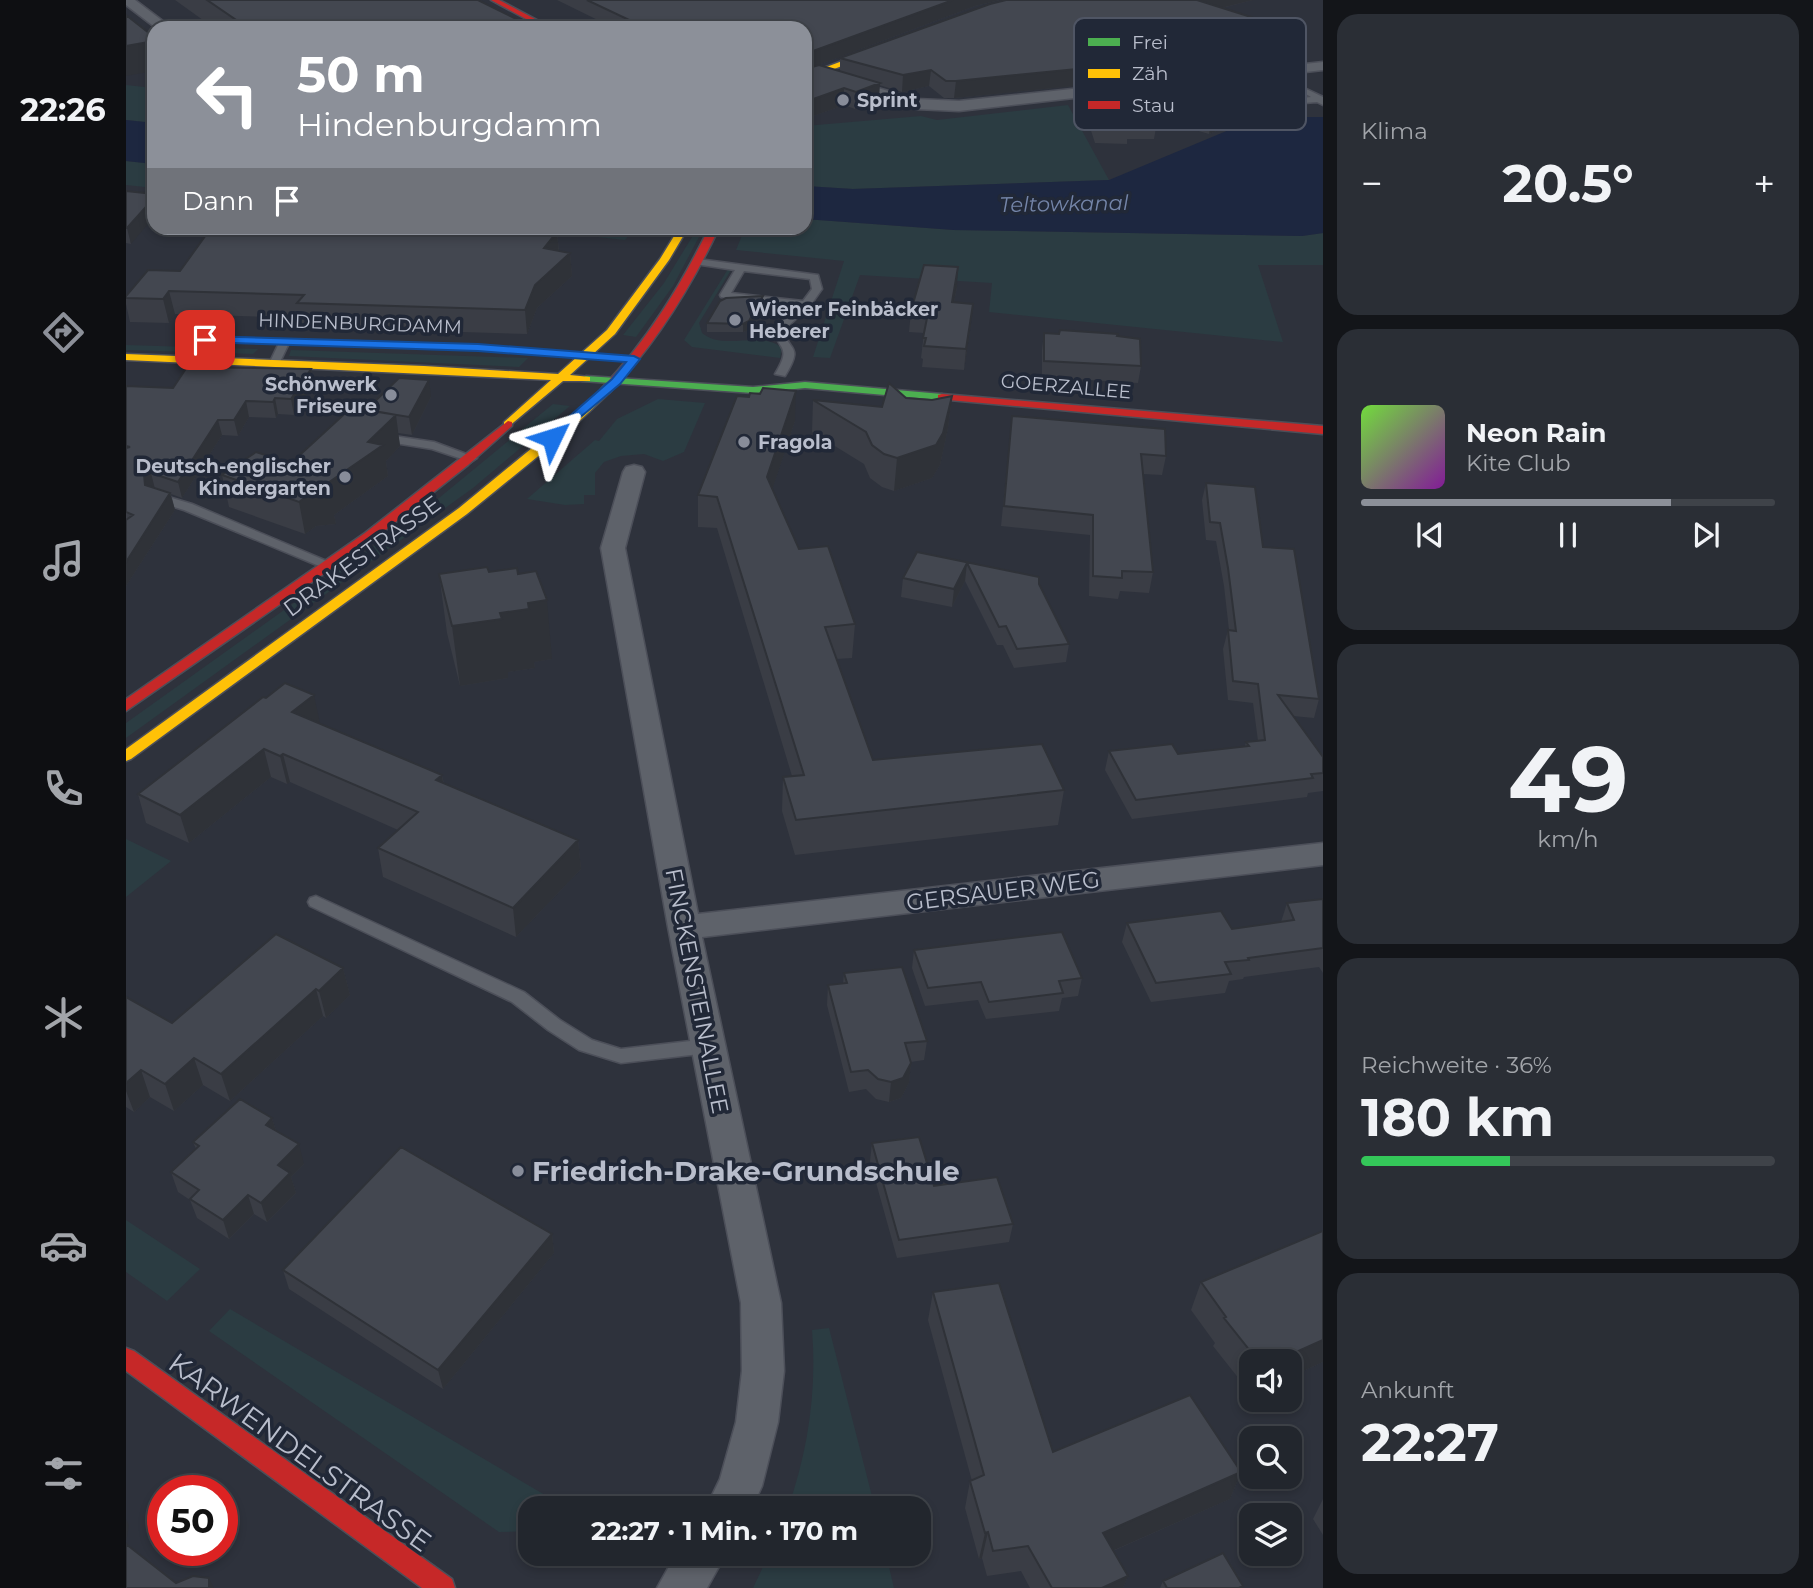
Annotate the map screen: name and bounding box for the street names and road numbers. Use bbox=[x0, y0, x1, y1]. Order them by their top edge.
street label: HINDENBURGDAMM bbox=[258, 308, 462, 339]
street label: GOERZALLEE bbox=[1000, 369, 1132, 404]
street label: DRAKESTRASSE bbox=[278, 489, 446, 623]
street label: GERSAUER WEG bbox=[905, 865, 1101, 917]
street label: FINCKENSTEINALLEE bbox=[659, 866, 735, 1116]
street label: KARWENDELSTRASSE bbox=[162, 1345, 438, 1559]

